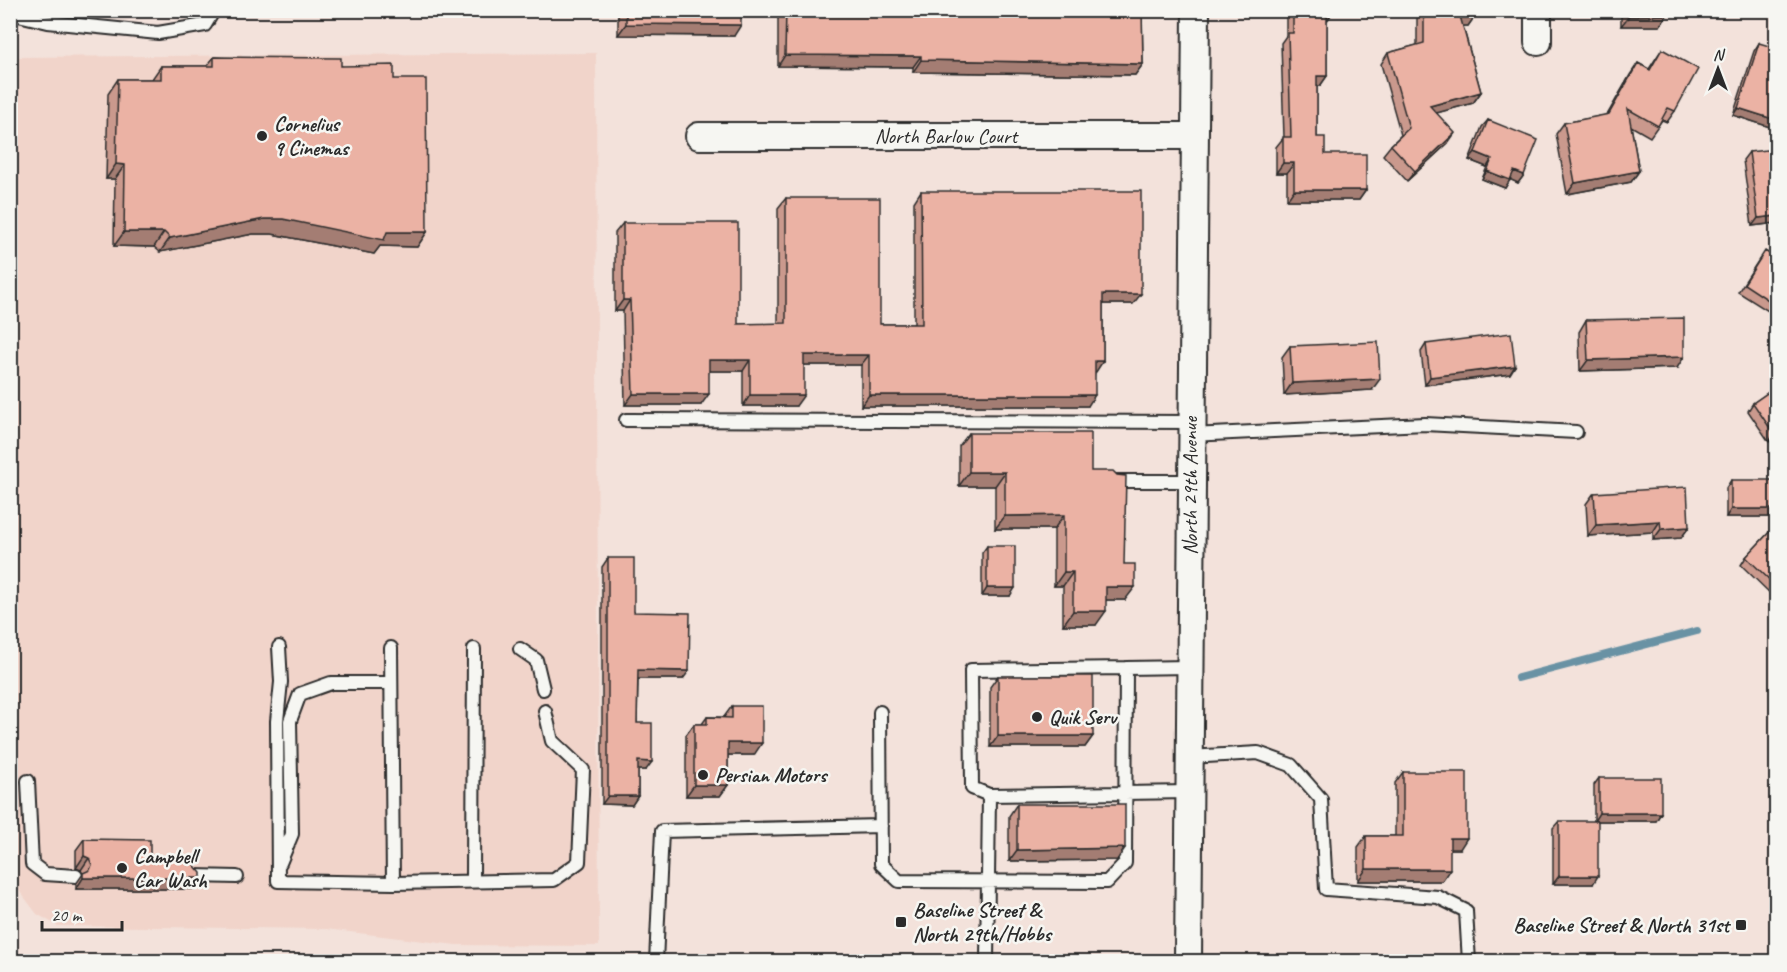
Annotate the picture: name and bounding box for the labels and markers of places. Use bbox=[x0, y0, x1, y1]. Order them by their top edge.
place label: Cornelius 9 Cinemas bbox=[274, 111, 351, 161]
marker: Cornelius 9 Cinemas bbox=[255, 129, 269, 143]
place label: Quik Serv bbox=[1049, 704, 1118, 730]
marker: Quik Serv bbox=[1030, 710, 1044, 724]
place label: Persian Motors bbox=[715, 762, 829, 788]
marker: Persian Motors bbox=[696, 768, 710, 782]
place label: Campbell Car Wash bbox=[134, 843, 208, 893]
marker: Campbell Car Wash bbox=[115, 861, 129, 875]
place label: Baseline Street & North 29th/Hobbs bbox=[913, 897, 1053, 947]
place label: Baseline Street & North 31st bbox=[1513, 912, 1732, 938]
marker: Baseline Street & North 29th/Hobbs bbox=[894, 915, 908, 929]
marker: Baseline Street & North 31st bbox=[1734, 918, 1748, 932]

